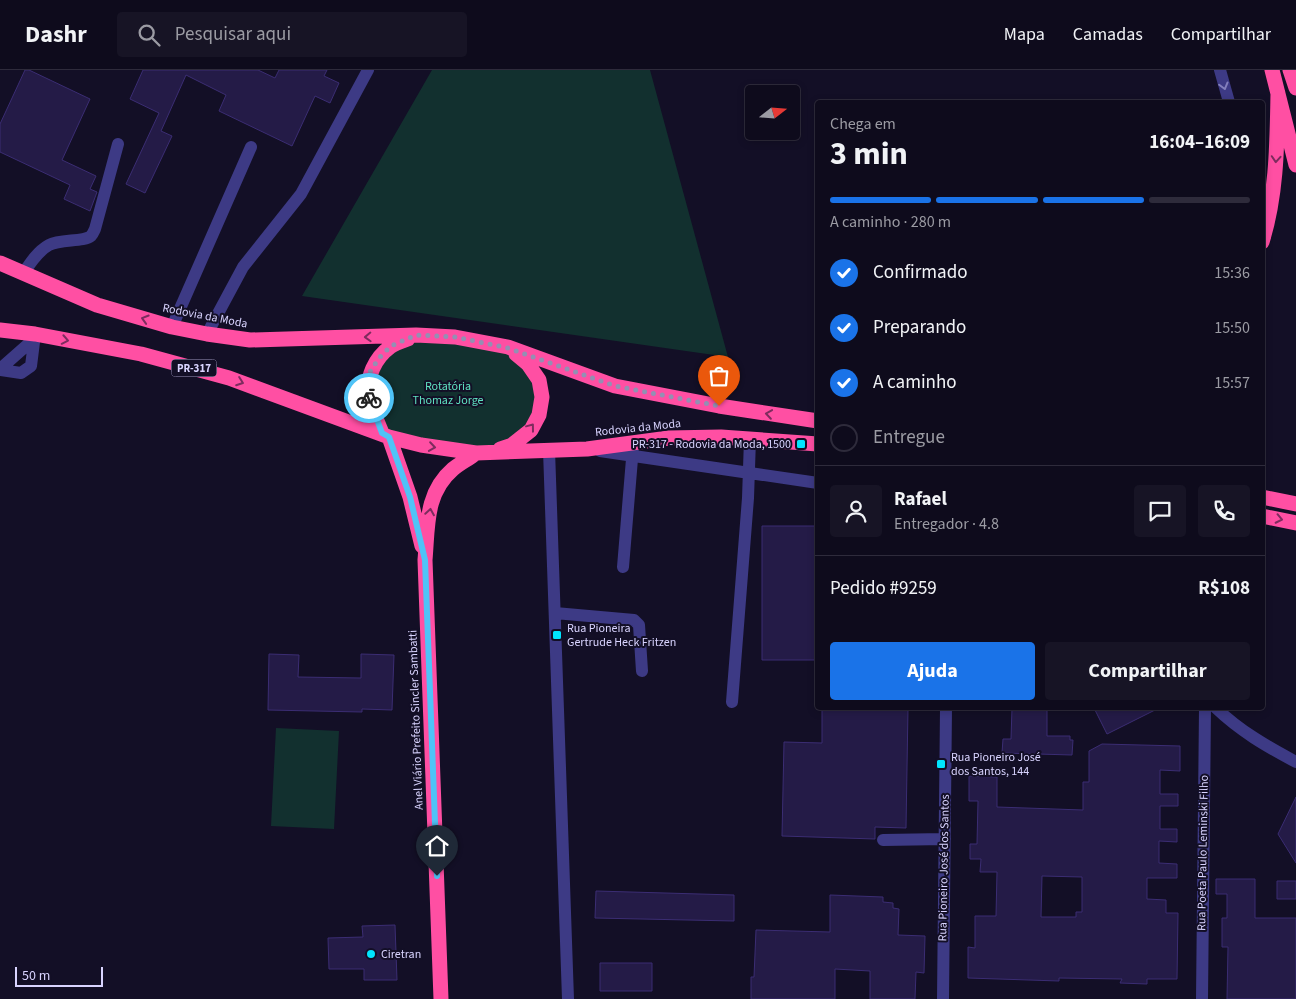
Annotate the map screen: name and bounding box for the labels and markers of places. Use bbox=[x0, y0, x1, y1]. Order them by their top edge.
pin bbox=[698, 355, 740, 406]
place label: PR-317 - Rodovia da Moda, 1500 bbox=[632, 436, 791, 453]
marker: PR-317 - Rodovia da Moda, 1500 bbox=[795, 438, 807, 450]
place label: Rua Pioneira Gertrude Heck Fritzen bbox=[567, 620, 676, 651]
marker: Rua Pioneira Gertrude Heck Fritzen bbox=[551, 629, 563, 641]
place label: Rua Pioneiro José dos Santos, 144 bbox=[951, 749, 1041, 780]
marker: Rua Pioneiro José dos Santos, 144 bbox=[935, 758, 947, 770]
pin bbox=[416, 825, 458, 876]
place label: Ciretran bbox=[381, 946, 421, 963]
marker: Ciretran bbox=[365, 948, 377, 960]

